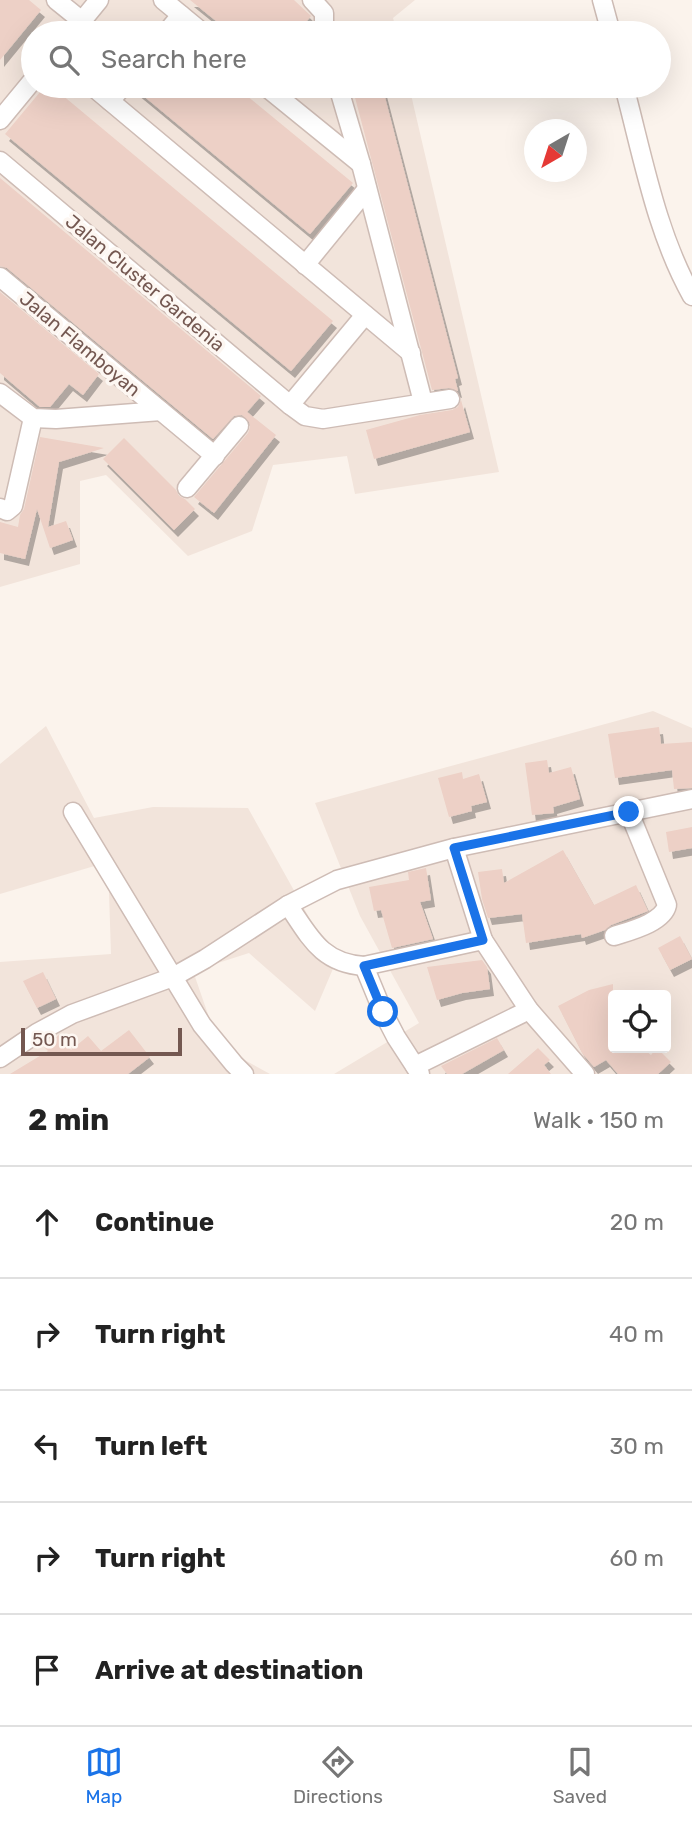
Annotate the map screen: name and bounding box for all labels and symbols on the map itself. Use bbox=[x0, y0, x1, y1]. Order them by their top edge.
north arrow bbox=[524, 119, 587, 182]
street label: Jalan Cluster Gardenia bbox=[61, 210, 229, 356]
street label: Jalan Flamboyan bbox=[15, 287, 145, 401]
route end bbox=[613, 796, 644, 827]
route start bbox=[367, 996, 398, 1027]
scale bar bbox=[21, 1025, 182, 1057]

